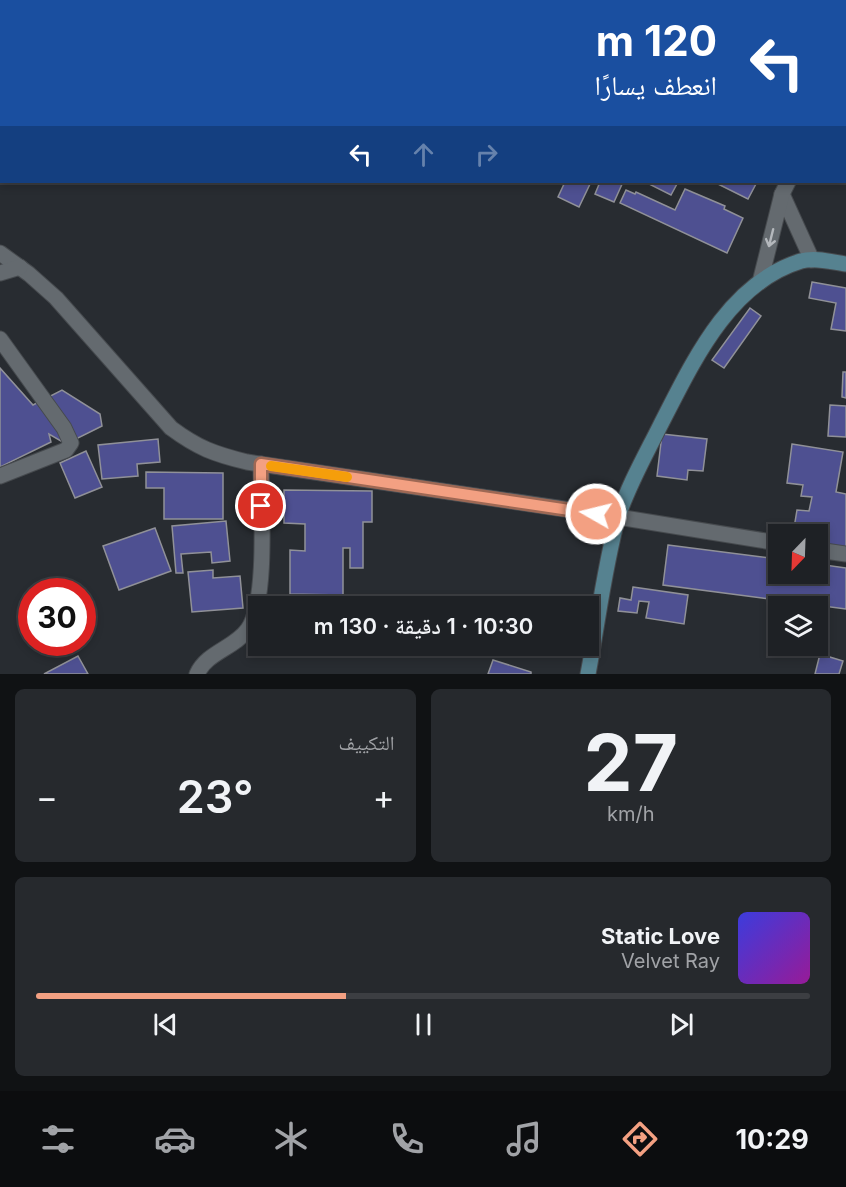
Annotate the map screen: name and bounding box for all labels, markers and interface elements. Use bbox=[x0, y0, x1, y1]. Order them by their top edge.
text: 120 m bbox=[596, 15, 717, 66]
icon: left bbox=[738, 24, 816, 102]
text: انعطف يسارًا bbox=[594, 69, 717, 102]
icon: left bbox=[344, 138, 377, 171]
icon: ahead bbox=[407, 138, 440, 171]
icon: right bbox=[470, 138, 503, 171]
one-way arrow bbox=[764, 228, 776, 247]
pin bbox=[235, 480, 286, 531]
position arrow bbox=[564, 482, 628, 546]
icon: arrive bbox=[244, 489, 277, 522]
north arrow bbox=[768, 524, 828, 584]
map controls bbox=[768, 524, 828, 656]
speed limit sign: 30 bbox=[18, 578, 96, 656]
button: layers bbox=[768, 596, 828, 656]
text: 10:30 · 1 دقيقة · 130 m bbox=[314, 613, 533, 639]
text: 27 bbox=[584, 715, 678, 810]
text: التكييف bbox=[338, 731, 395, 755]
text: 23° bbox=[177, 769, 254, 824]
text: − bbox=[36, 777, 58, 817]
text: + bbox=[373, 777, 395, 817]
text: km/h bbox=[607, 802, 655, 826]
text: Static Love bbox=[601, 923, 720, 949]
text: Velvet Ray bbox=[621, 949, 720, 973]
icon: previous bbox=[149, 1008, 182, 1041]
icon: pause bbox=[407, 1008, 440, 1041]
icon: next bbox=[665, 1008, 698, 1041]
icon: filters bbox=[37, 1118, 79, 1160]
icon: car bbox=[154, 1118, 196, 1160]
icon: climate bbox=[270, 1118, 312, 1160]
icon: phone bbox=[386, 1118, 428, 1160]
icon: music bbox=[503, 1118, 545, 1160]
icon: directions bbox=[619, 1118, 661, 1160]
text: 10:29 bbox=[735, 1123, 809, 1156]

